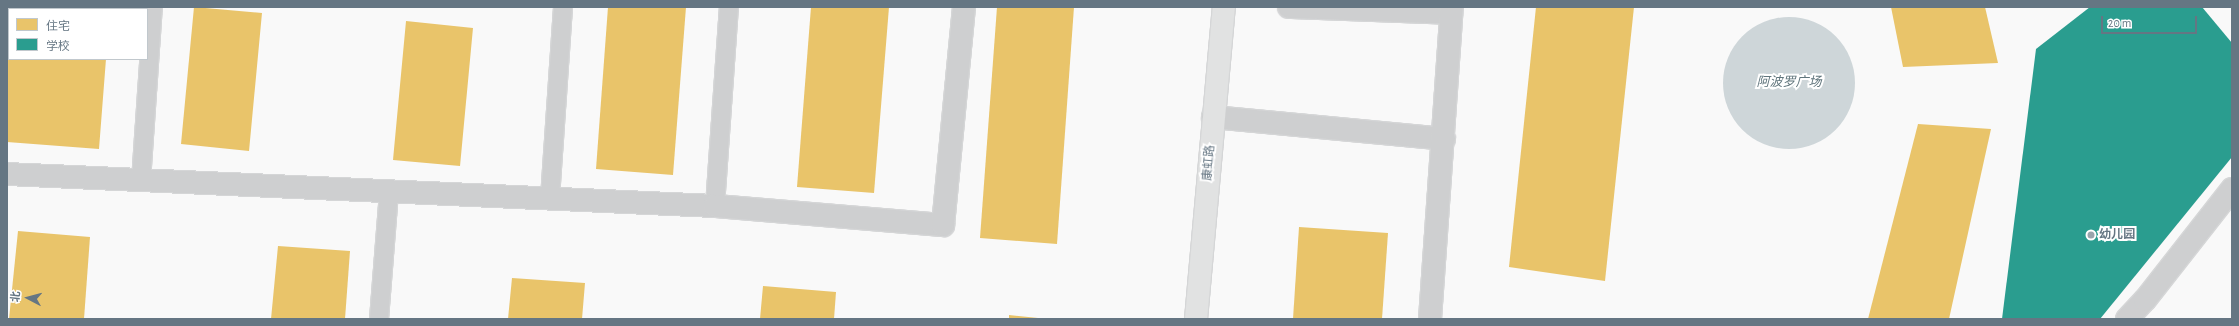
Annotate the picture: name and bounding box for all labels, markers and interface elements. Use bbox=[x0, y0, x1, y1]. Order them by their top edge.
legend bbox=[8, 8, 148, 60]
scale bar bbox=[2103, 8, 2199, 34]
text: 20 m bbox=[2108, 17, 2131, 29]
text: 住宅 bbox=[46, 20, 70, 32]
text: 学校 bbox=[46, 40, 70, 52]
water label: 阿波罗广场 bbox=[1757, 75, 1821, 91]
street label: 康虹路 bbox=[1200, 144, 1218, 182]
place label: 幼儿园 bbox=[2099, 228, 2135, 242]
marker: 幼儿园 bbox=[2086, 230, 2096, 240]
north arrow bbox=[8, 278, 48, 318]
text: 北 bbox=[10, 291, 22, 303]

